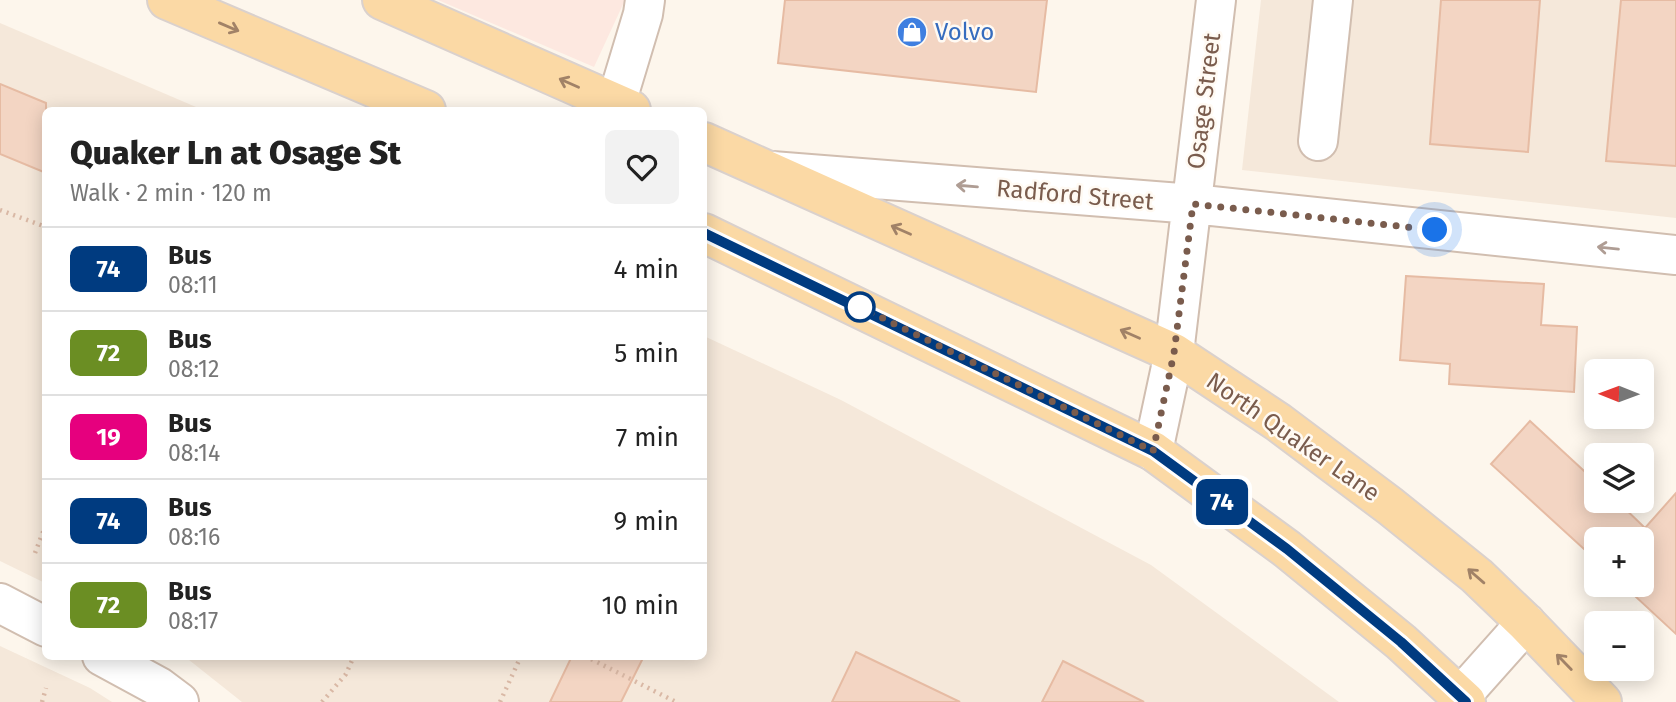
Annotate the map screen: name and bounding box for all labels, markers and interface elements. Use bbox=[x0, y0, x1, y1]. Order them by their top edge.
shop icon: Volvo bbox=[895, 15, 929, 49]
place label: Volvo bbox=[935, 18, 994, 46]
one-way arrow bbox=[218, 21, 240, 34]
street label: Osage Street bbox=[1182, 31, 1226, 171]
one-way arrow bbox=[559, 76, 580, 89]
button: heart bbox=[605, 130, 679, 204]
text: Quaker Ln at Osage St bbox=[70, 133, 401, 173]
street label: Radford Street bbox=[995, 174, 1155, 216]
text: Walk · 2 min · 120 m bbox=[70, 179, 272, 207]
one-way arrow bbox=[956, 179, 979, 192]
your location bbox=[1417, 212, 1452, 247]
one-way arrow bbox=[890, 223, 911, 236]
text: Bus bbox=[168, 240, 211, 271]
one-way arrow bbox=[1597, 241, 1620, 254]
text: 4 min bbox=[613, 254, 679, 285]
text: 74 bbox=[97, 255, 120, 283]
text: 08:11 bbox=[168, 271, 218, 299]
unlabelled marker bbox=[845, 292, 875, 322]
text: Bus bbox=[168, 324, 211, 355]
one-way arrow bbox=[1120, 327, 1142, 340]
text: 5 min bbox=[614, 338, 679, 369]
text: 72 bbox=[97, 339, 120, 367]
text: 08:12 bbox=[168, 355, 219, 383]
north arrow bbox=[1584, 359, 1654, 429]
map controls bbox=[1584, 359, 1654, 681]
street label: North Quaker Lane bbox=[1201, 367, 1385, 507]
text: Bus bbox=[168, 408, 211, 439]
text: 7 min bbox=[616, 422, 679, 453]
text: 19 bbox=[96, 423, 121, 451]
text: 08:14 bbox=[168, 439, 220, 467]
button: layers bbox=[1584, 443, 1654, 513]
line badge: 74 bbox=[1190, 479, 1254, 525]
text: 74 bbox=[1210, 488, 1234, 516]
text: Bus bbox=[168, 492, 211, 523]
text: 9 min bbox=[614, 506, 679, 537]
text: 74 bbox=[97, 507, 120, 535]
text: 08:16 bbox=[168, 523, 220, 551]
button: + bbox=[1584, 527, 1654, 597]
one-way arrow bbox=[1468, 568, 1485, 585]
text: Bus bbox=[168, 576, 211, 607]
text: 10 min bbox=[601, 590, 679, 621]
text: 72 bbox=[97, 591, 120, 619]
text: 08:17 bbox=[168, 607, 218, 635]
button: − bbox=[1584, 611, 1654, 681]
one-way arrow bbox=[1555, 654, 1572, 671]

